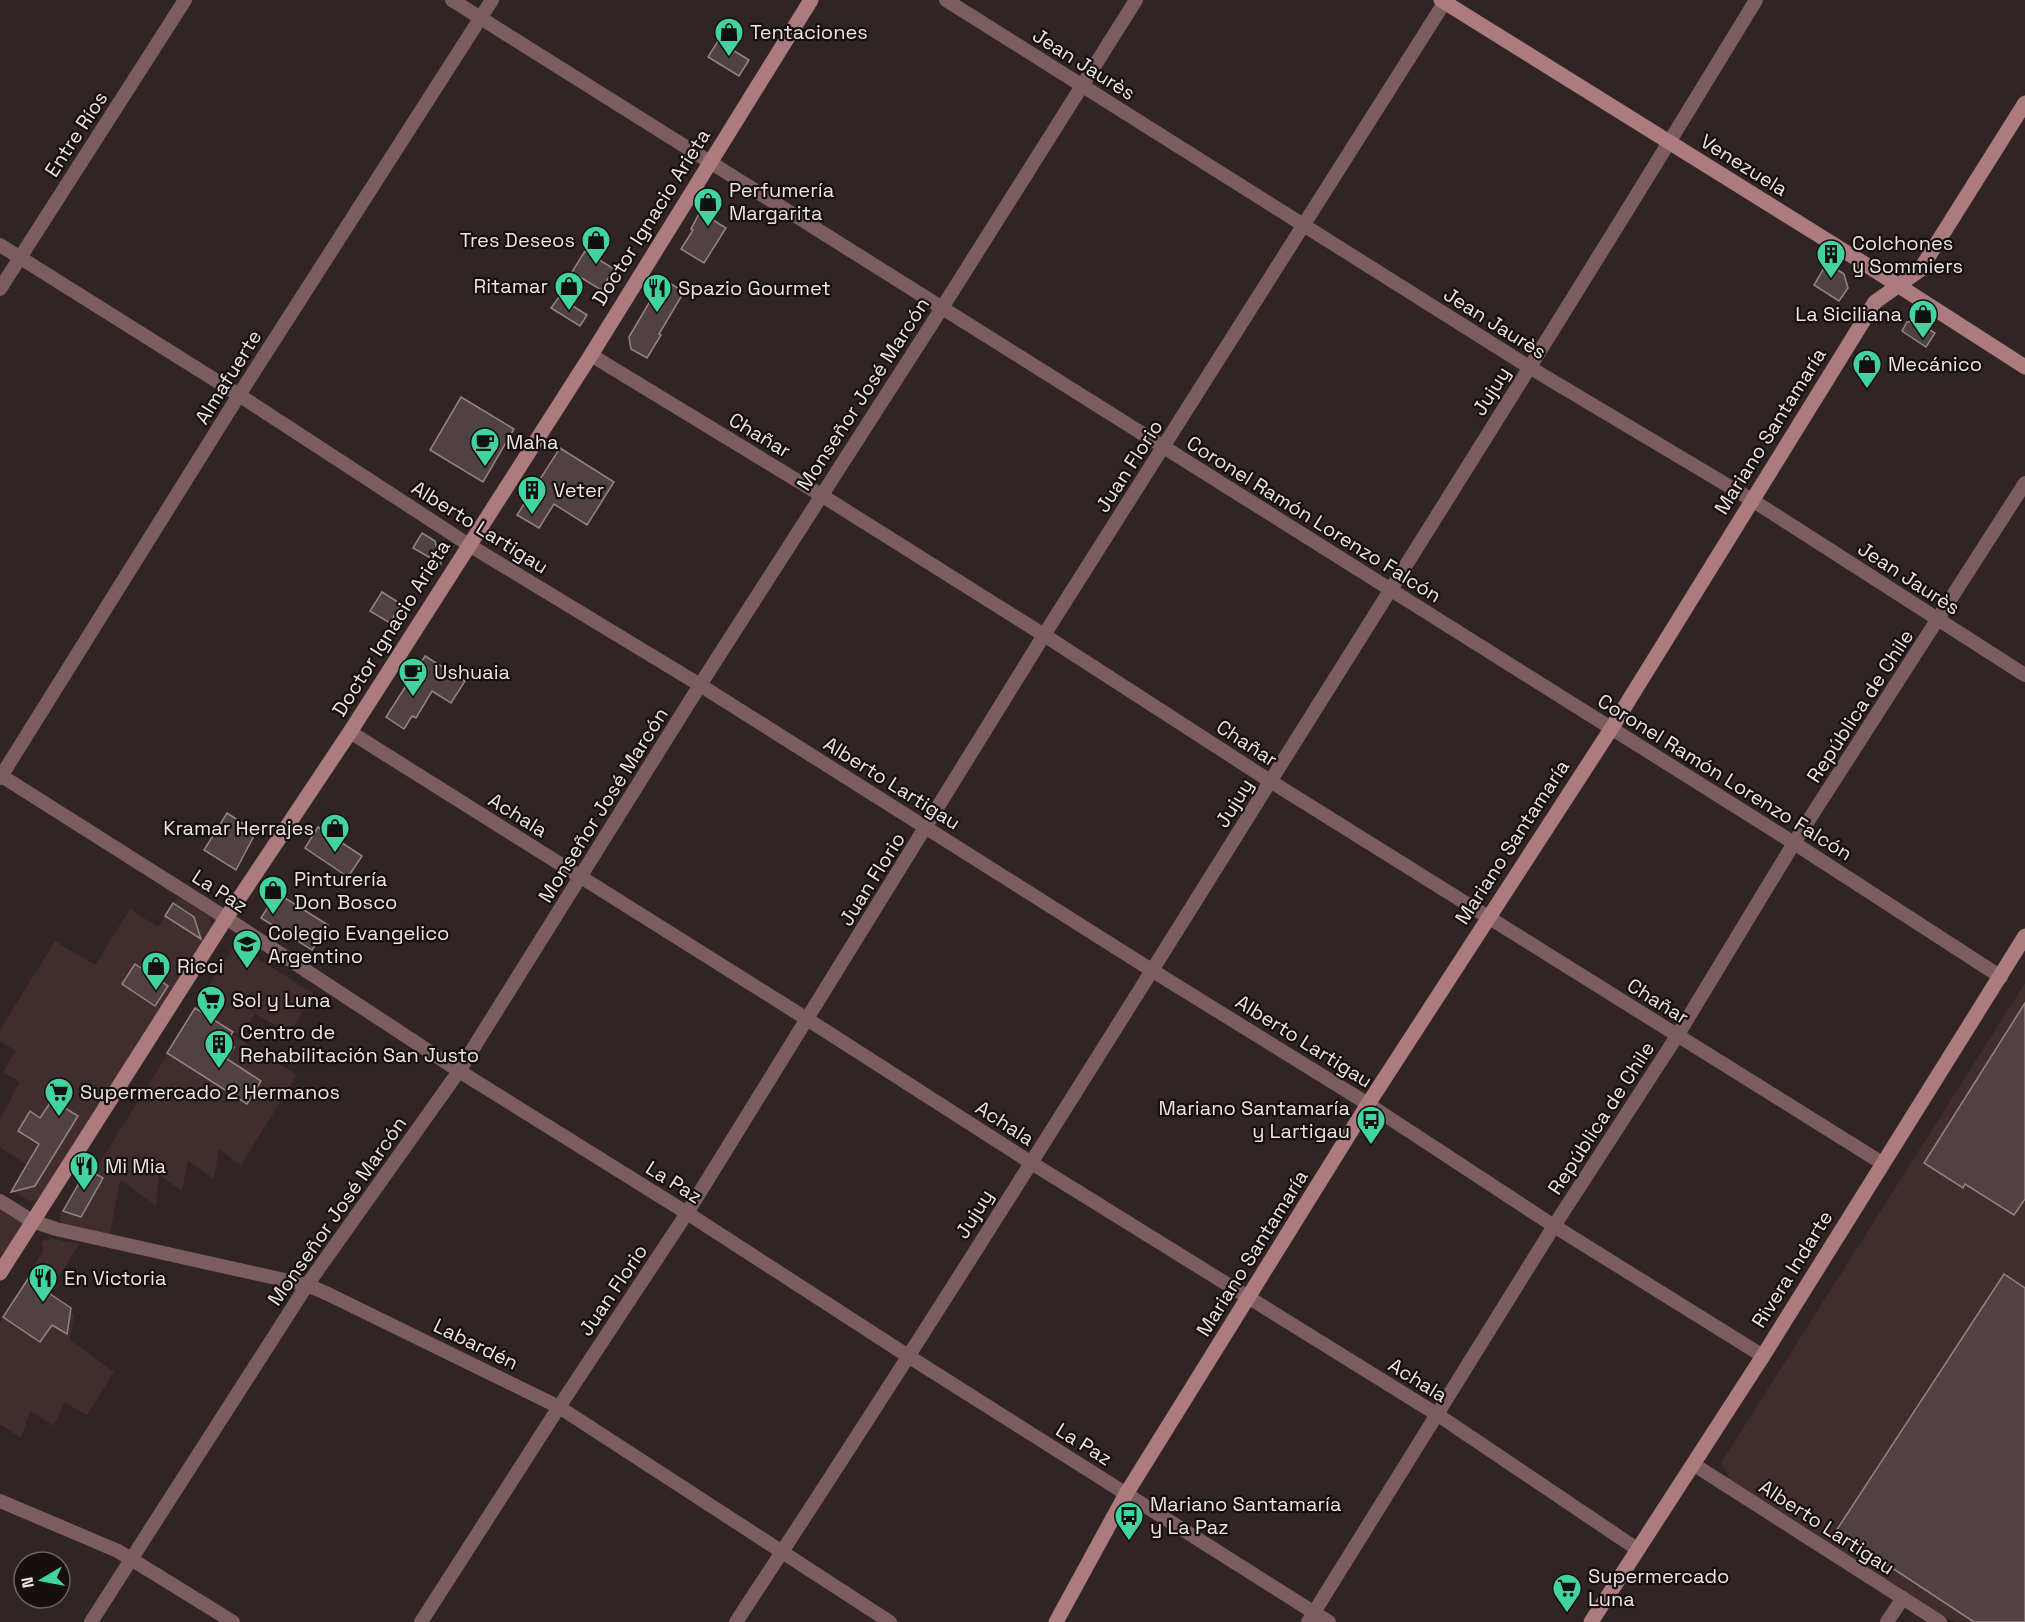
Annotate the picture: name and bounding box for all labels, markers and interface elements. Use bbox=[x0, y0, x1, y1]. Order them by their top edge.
shop icon: Tentaciones bbox=[713, 16, 745, 58]
place label: Tentaciones bbox=[750, 19, 868, 45]
street label: Jean Jaurès bbox=[1028, 22, 1140, 106]
street label: Entre Ríos bbox=[39, 86, 113, 182]
street label: Doctor Ignacio Arieta bbox=[586, 124, 716, 310]
street label: Venezuela bbox=[1696, 128, 1792, 202]
place label: Perfumería Margarita bbox=[729, 177, 834, 226]
shop icon: Perfumería Margarita bbox=[692, 186, 724, 228]
shop icon: Tres Deseos bbox=[580, 224, 612, 266]
place label: Tres Deseos bbox=[460, 227, 575, 253]
place label: Colchones y Sommiers bbox=[1852, 230, 1963, 279]
building icon: Colchones y Sommiers bbox=[1815, 238, 1847, 280]
shop icon: Ritamar bbox=[553, 270, 585, 312]
restaurant icon: Spazio Gourmet bbox=[641, 272, 673, 314]
place label: Ritamar bbox=[474, 273, 548, 299]
place label: Spazio Gourmet bbox=[678, 275, 831, 301]
street label: Jean Jaurès bbox=[1439, 281, 1551, 365]
street label: Monseñor José Marcón bbox=[791, 292, 935, 496]
shop icon: La Siciliana bbox=[1907, 298, 1939, 340]
place label: La Siciliana bbox=[1795, 301, 1902, 327]
street label: Almafuerte bbox=[189, 325, 267, 429]
street label: Mariano Santamaría bbox=[1708, 343, 1832, 519]
shop icon: Mecánico bbox=[1851, 348, 1883, 390]
place label: Mecánico bbox=[1888, 351, 1982, 377]
street label: Jujuy bbox=[1466, 362, 1516, 420]
street label: Chañar bbox=[724, 406, 796, 464]
street label: Juan Florio bbox=[1089, 415, 1169, 517]
cafe icon: Maha bbox=[469, 426, 501, 468]
place label: Maha bbox=[506, 429, 559, 455]
street label: Coronel Ramón Lorenzo Falcón bbox=[1182, 430, 1446, 608]
building icon: Veter bbox=[516, 474, 548, 516]
street label: Alberto Lartigau bbox=[407, 475, 553, 579]
place label: Veter bbox=[553, 477, 604, 503]
street label: Doctor Ignacio Arieta bbox=[326, 535, 456, 721]
street label: Jean Jaurès bbox=[1853, 535, 1965, 621]
street label: República de Chile bbox=[1801, 625, 1919, 787]
cafe icon: Ushuaia bbox=[397, 656, 429, 698]
place label: Ushuaia bbox=[434, 659, 510, 685]
street label: Coronel Ramón Lorenzo Falcón bbox=[1593, 688, 1857, 866]
street label: Monseñor José Marcón bbox=[532, 703, 674, 907]
street label: Chañar bbox=[1211, 714, 1283, 772]
street label: Alberto Lartigau bbox=[819, 731, 965, 835]
street label: Mariano Santamaría bbox=[1449, 755, 1575, 929]
street label: Jujuy bbox=[1209, 774, 1259, 832]
street label: Achala bbox=[484, 787, 552, 843]
shop icon: Kramar Herrajes bbox=[319, 812, 351, 854]
place label: Kramar Herrajes bbox=[163, 815, 314, 841]
street label: Juan Florio bbox=[833, 827, 911, 931]
street label: La Paz bbox=[187, 863, 253, 919]
place label: Pinturería Don Bosco bbox=[294, 866, 397, 915]
shop icon: Pinturería Don Bosco bbox=[257, 874, 289, 916]
place label: Colegio Evangelico Argentino bbox=[268, 920, 449, 969]
school or university icon: Colegio Evangelico Argentino bbox=[231, 928, 263, 970]
shop icon: Ricci bbox=[140, 950, 172, 992]
place label: Ricci bbox=[177, 953, 223, 979]
street label: Chañar bbox=[1622, 972, 1694, 1030]
supermarket icon: Sol y Luna bbox=[195, 984, 227, 1026]
place label: Sol y Luna bbox=[232, 987, 331, 1013]
street label: Alberto Lartigau bbox=[1231, 989, 1377, 1093]
place label: Centro de Rehabilitación San Justo bbox=[240, 1019, 479, 1068]
building icon: Centro de Rehabilitación San Justo bbox=[203, 1028, 235, 1070]
street label: República de Chile bbox=[1542, 1037, 1660, 1199]
supermarket icon: Supermercado 2 Hermanos bbox=[43, 1076, 75, 1118]
place label: Supermercado 2 Hermanos bbox=[80, 1079, 340, 1105]
street label: Achala bbox=[971, 1094, 1039, 1152]
place label: Mariano Santamaría y Lartigau bbox=[1158, 1095, 1350, 1144]
bus stop icon: Mariano Santamaría y Lartigau bbox=[1355, 1104, 1387, 1146]
street label: Monseñor José Marcón bbox=[262, 1111, 412, 1311]
restaurant icon: Mi Mia bbox=[68, 1150, 100, 1192]
place label: Mi Mia bbox=[105, 1153, 166, 1179]
street label: La Paz bbox=[641, 1155, 707, 1209]
street label: Mariano Santamaría bbox=[1190, 1165, 1314, 1341]
street label: Jujuy bbox=[949, 1185, 999, 1243]
street label: Rivera Indarte bbox=[1746, 1206, 1838, 1332]
street label: Juan Florio bbox=[573, 1239, 653, 1341]
restaurant icon: En Victoria bbox=[27, 1262, 59, 1304]
place label: En Victoria bbox=[64, 1265, 166, 1291]
street label: Labardén bbox=[429, 1312, 523, 1376]
street label: Achala bbox=[1384, 1352, 1452, 1408]
street label: La Paz bbox=[1051, 1417, 1117, 1471]
street label: Alberto Lartigau bbox=[1754, 1473, 1900, 1581]
place label: Mariano Santamaría y La Paz bbox=[1150, 1491, 1342, 1540]
bus stop icon: Mariano Santamaría y La Paz bbox=[1113, 1500, 1145, 1542]
north arrow bbox=[12, 1550, 72, 1610]
place label: Supermercado Luna bbox=[1588, 1563, 1729, 1612]
supermarket icon: Supermercado Luna bbox=[1551, 1572, 1583, 1614]
text: N bbox=[16, 1575, 39, 1590]

